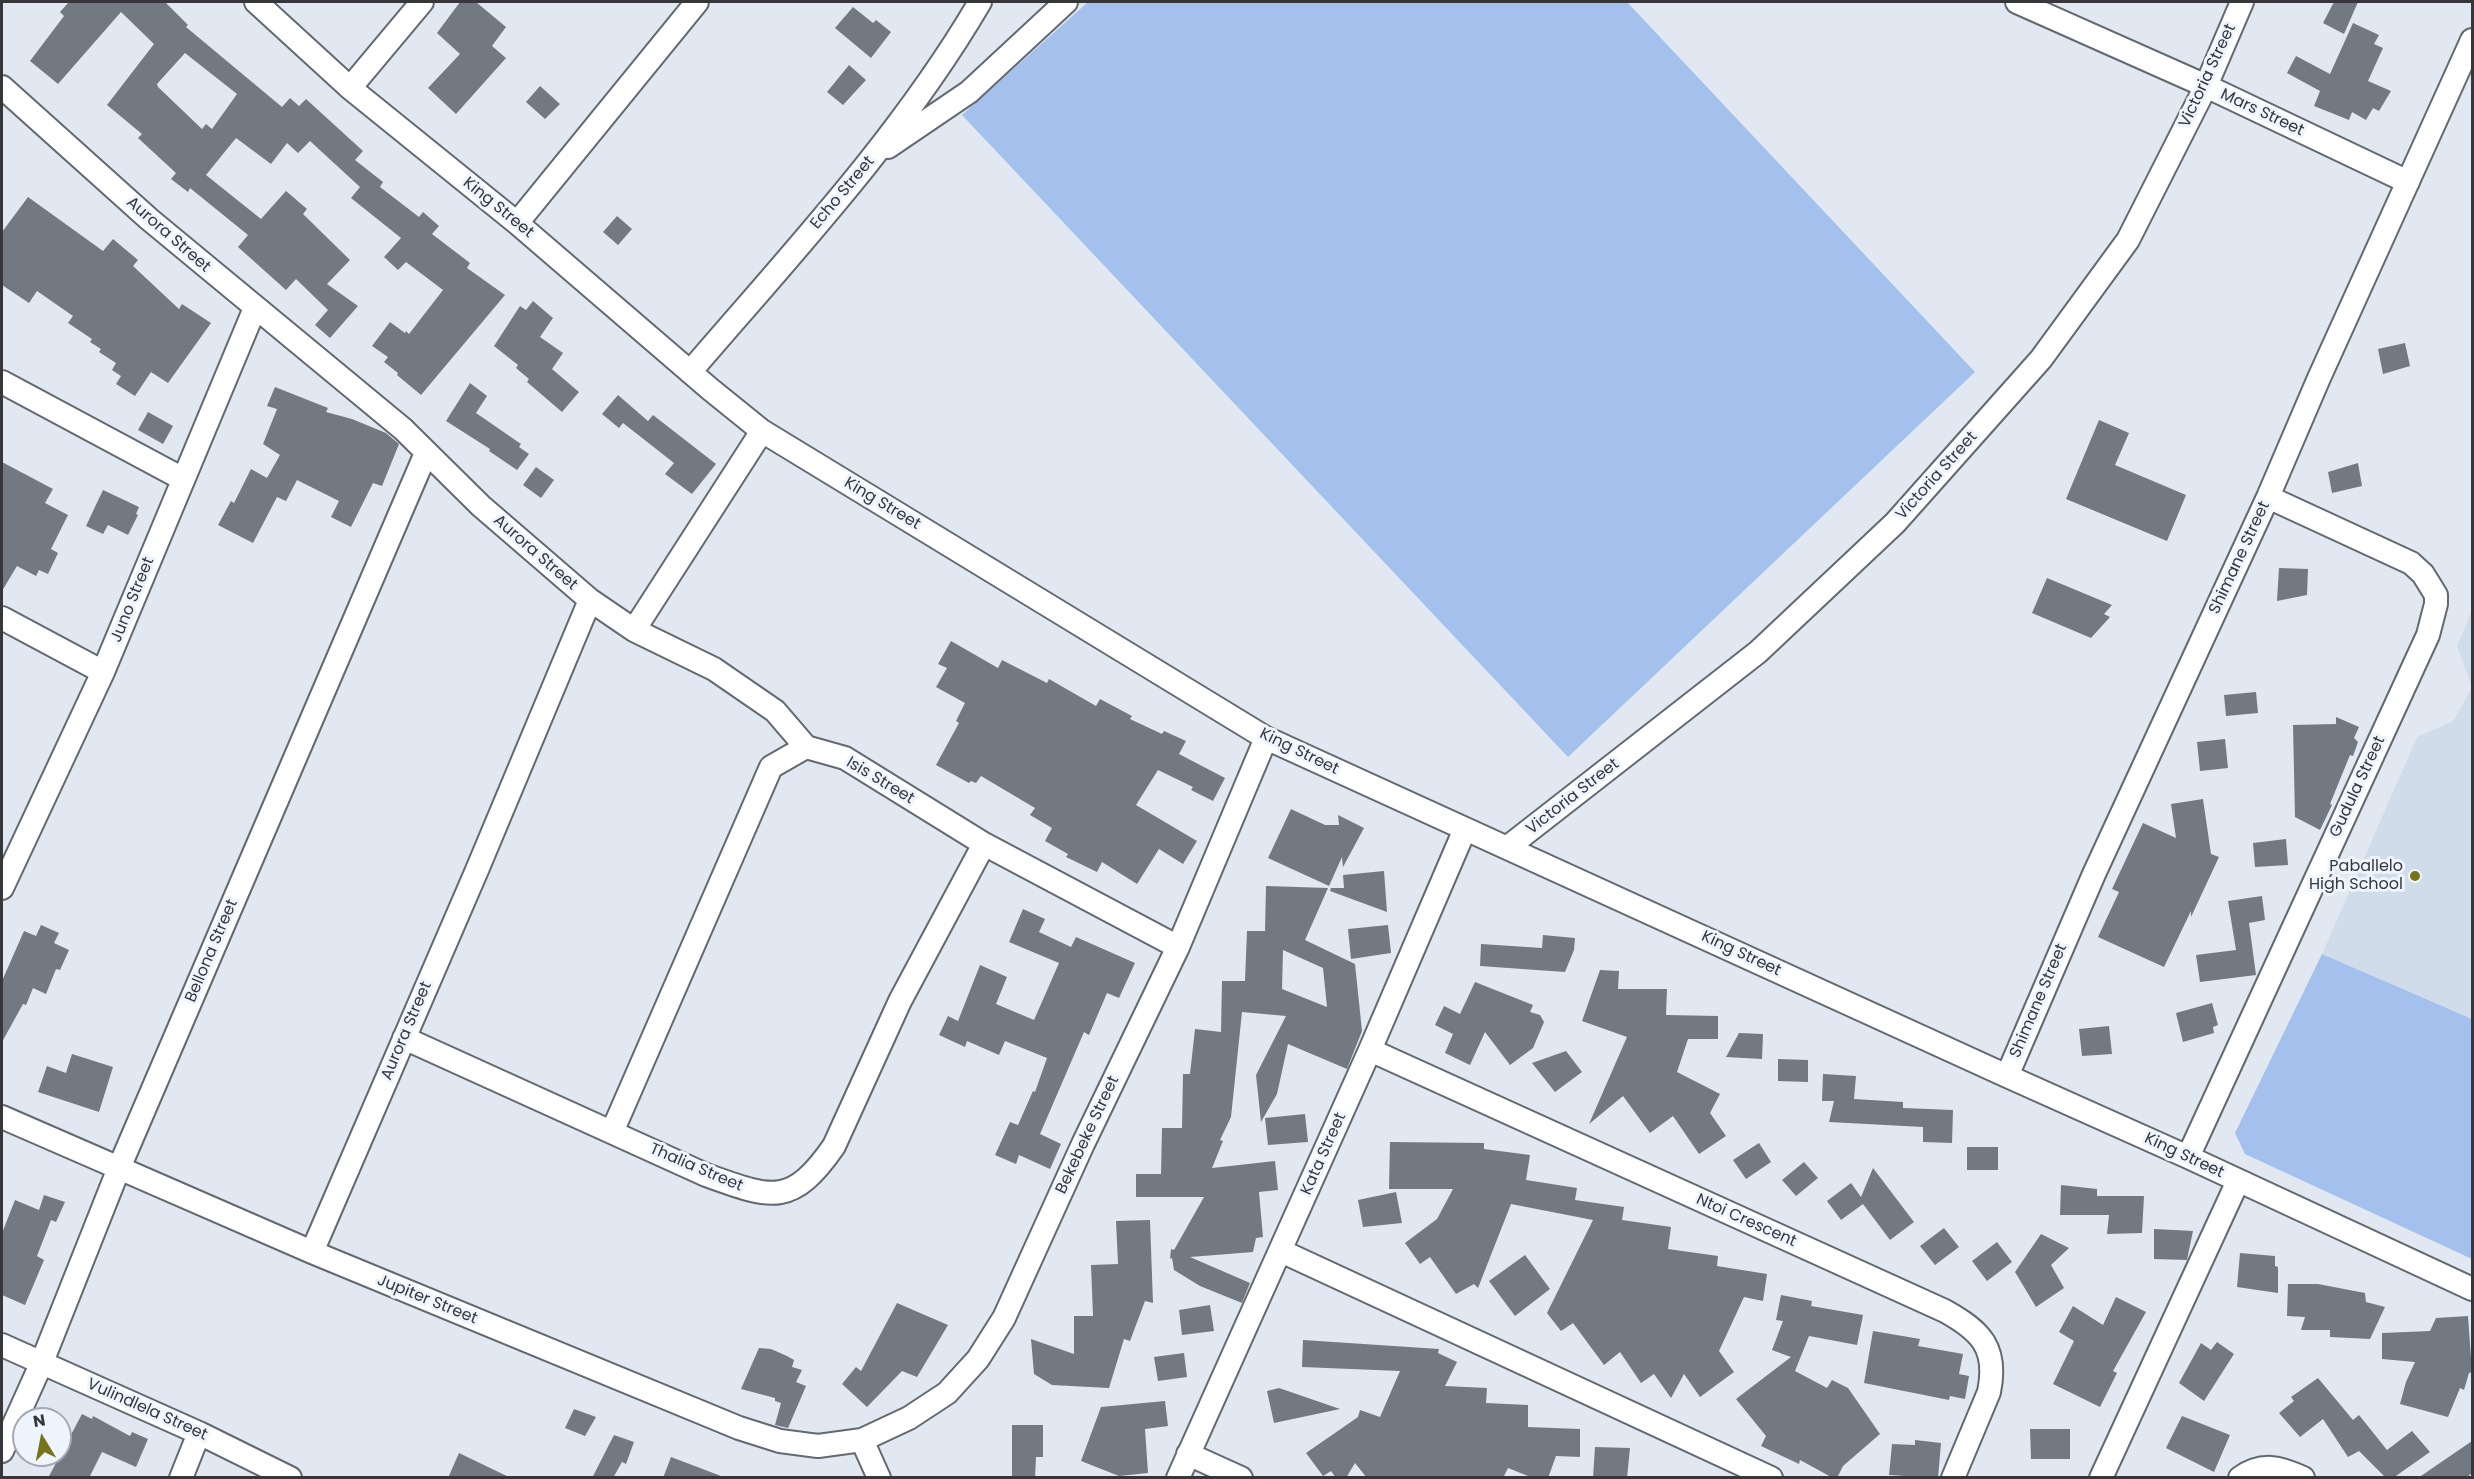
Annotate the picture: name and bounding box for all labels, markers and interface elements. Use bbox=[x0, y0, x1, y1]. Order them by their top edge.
street label: Victoria Street bbox=[2176, 21, 2240, 131]
street label: Mars Street bbox=[2217, 85, 2307, 141]
street label: Echo Street bbox=[807, 153, 879, 233]
street label: King Street bbox=[459, 174, 537, 242]
street label: Aurora Street bbox=[122, 193, 214, 277]
street label: Victoria Street bbox=[1892, 428, 1982, 524]
street label: King Street bbox=[840, 474, 924, 534]
street label: Shimane Street bbox=[2205, 499, 2275, 617]
street label: Aurora Street bbox=[489, 511, 581, 595]
street label: Juno Street bbox=[107, 555, 159, 645]
street label: King Street bbox=[1256, 725, 1342, 779]
street label: Gudula Street bbox=[2326, 733, 2390, 841]
street label: Isis Street bbox=[843, 753, 917, 809]
street label: Victoria Street bbox=[1523, 755, 1623, 839]
place label: Paballelo High School bbox=[2309, 857, 2403, 895]
marker: Paballelo High School bbox=[2408, 869, 2422, 883]
street label: Bellona Street bbox=[182, 897, 242, 1005]
street label: King Street bbox=[1698, 927, 1784, 981]
street label: Shimane Street bbox=[2006, 941, 2072, 1061]
street label: Aurora Street bbox=[378, 979, 436, 1083]
street label: Bekebeke Street bbox=[1052, 1073, 1124, 1197]
street label: Kata Street bbox=[1297, 1110, 1351, 1198]
street label: King Street bbox=[2141, 1129, 2227, 1183]
street label: Thalia Street bbox=[646, 1140, 746, 1196]
street label: Ntoi Crescent bbox=[1693, 1190, 1799, 1252]
street label: Jupiter Street bbox=[374, 1271, 480, 1329]
street label: Vulindlela Street bbox=[84, 1375, 210, 1445]
north arrow bbox=[12, 1407, 72, 1467]
text: N bbox=[31, 1408, 47, 1433]

